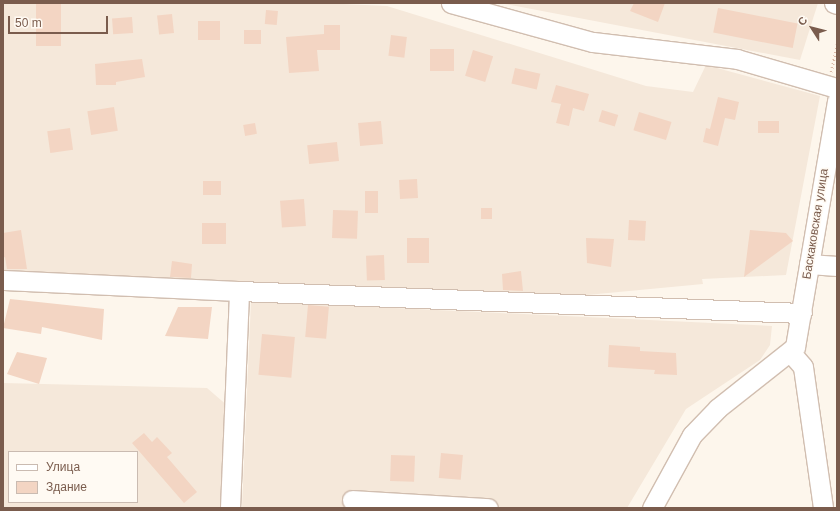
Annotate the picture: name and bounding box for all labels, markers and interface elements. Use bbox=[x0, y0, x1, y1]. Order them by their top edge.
scale bar bbox=[10, 8, 110, 34]
north arrow bbox=[792, 8, 832, 48]
text: С bbox=[795, 14, 809, 28]
text: 50 m bbox=[15, 16, 42, 30]
street label: Баскаковская улица bbox=[800, 168, 832, 280]
legend bbox=[8, 451, 138, 503]
text: Улица bbox=[46, 460, 80, 474]
text: Здание bbox=[46, 480, 87, 494]

